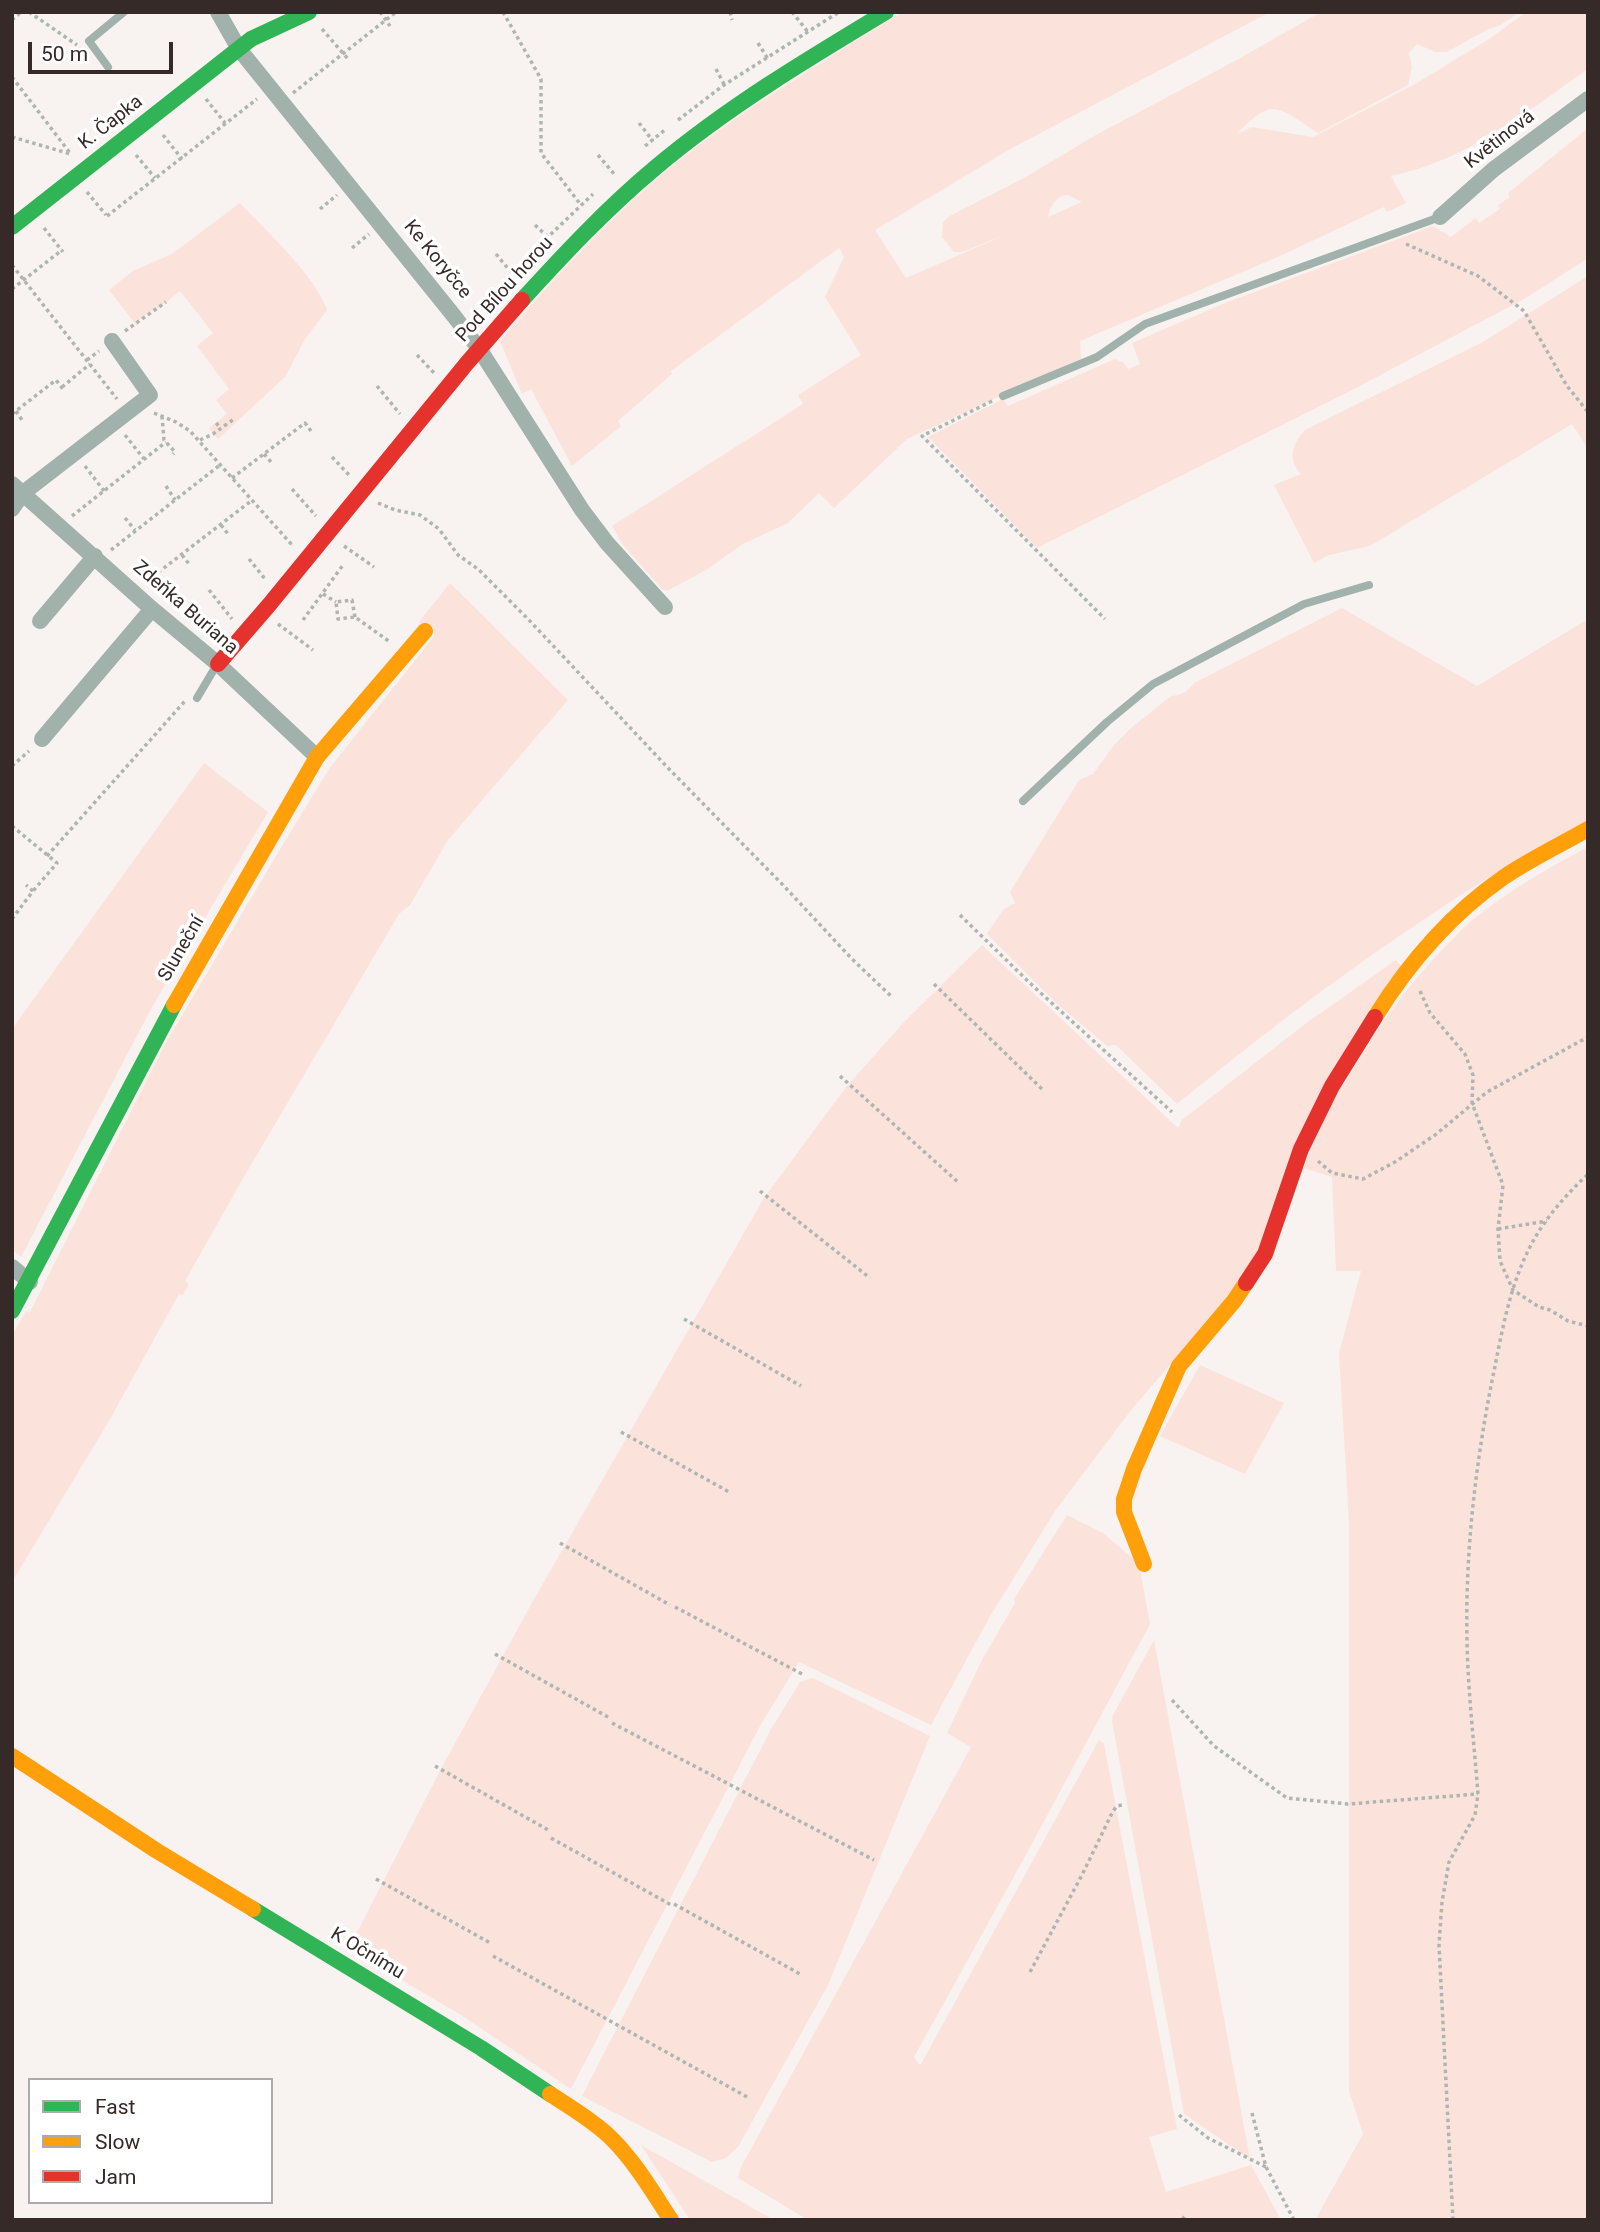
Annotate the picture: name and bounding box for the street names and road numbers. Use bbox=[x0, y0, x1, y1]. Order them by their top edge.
street label: K. Čapka bbox=[74, 91, 148, 155]
street label: Květinová bbox=[1461, 106, 1539, 174]
street label: Ke Koryčce bbox=[398, 216, 476, 304]
street label: Pod Bílou horou bbox=[452, 233, 558, 347]
street label: Zdeňka Buriana bbox=[128, 556, 242, 660]
street label: Sluneční bbox=[154, 912, 210, 986]
street label: K Očnímu bbox=[326, 1923, 408, 1985]

